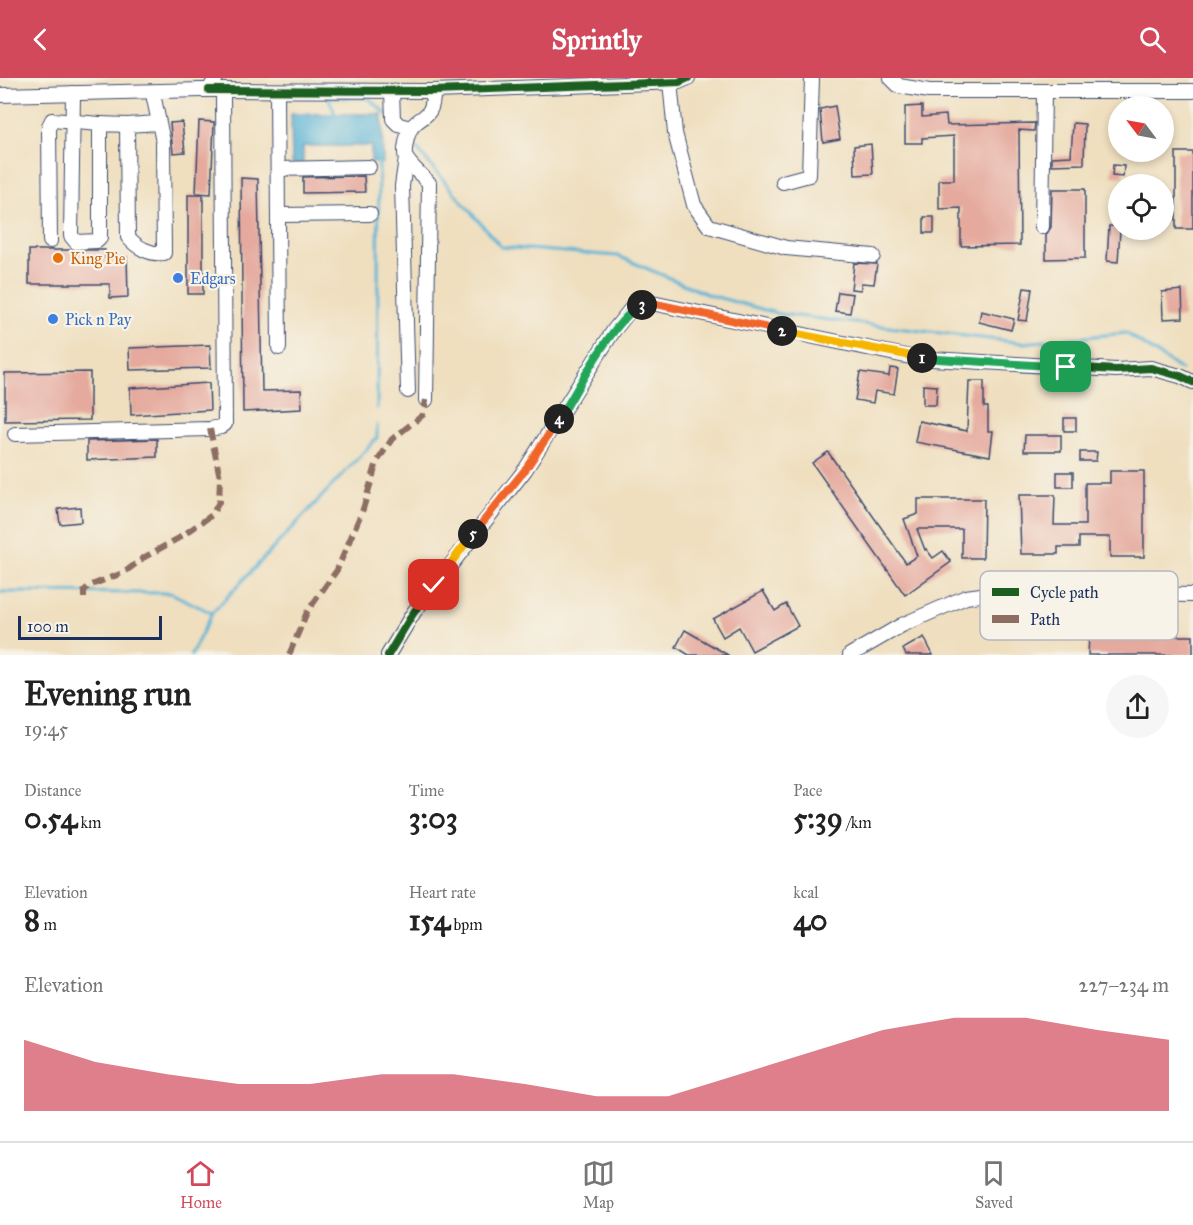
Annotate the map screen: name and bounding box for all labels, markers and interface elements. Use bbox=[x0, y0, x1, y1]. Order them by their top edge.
icon: back bbox=[24, 23, 57, 56]
text: Sprintly bbox=[551, 23, 642, 56]
icon: search bbox=[1136, 23, 1169, 56]
north arrow bbox=[1108, 96, 1174, 162]
map controls bbox=[1108, 96, 1174, 240]
button: locate bbox=[1108, 174, 1174, 240]
place label: King Pie bbox=[70, 249, 126, 269]
marker: King Pie bbox=[51, 251, 65, 265]
place label: Edgars bbox=[190, 269, 236, 289]
marker: Edgars bbox=[171, 271, 185, 285]
pin: 3 bbox=[627, 290, 657, 320]
text: 3 bbox=[639, 295, 645, 314]
place label: Pick n Pay bbox=[65, 310, 132, 329]
marker: Pick n Pay bbox=[46, 312, 60, 326]
pin: 2 bbox=[767, 316, 797, 346]
text: 2 bbox=[778, 321, 786, 340]
pin bbox=[1040, 341, 1091, 392]
pin: 1 bbox=[907, 343, 937, 373]
text: 1 bbox=[919, 348, 925, 367]
icon: arrive bbox=[1049, 350, 1082, 383]
pin: 4 bbox=[544, 404, 574, 434]
text: 4 bbox=[555, 409, 563, 428]
pin: 5 bbox=[458, 519, 488, 549]
text: 5 bbox=[469, 524, 477, 543]
pin bbox=[408, 559, 459, 610]
icon: check bbox=[417, 568, 450, 601]
legend bbox=[980, 571, 1178, 640]
text: Cycle path bbox=[1030, 583, 1099, 602]
text: Path bbox=[1030, 610, 1060, 629]
scale bar bbox=[18, 613, 162, 640]
text: 100 m bbox=[27, 617, 69, 636]
text: Evening run bbox=[24, 674, 191, 714]
button: share bbox=[1106, 675, 1169, 738]
text: 19:45 bbox=[24, 717, 68, 741]
text: Distance bbox=[24, 781, 81, 800]
text: Time bbox=[409, 781, 444, 800]
text: Pace bbox=[793, 781, 822, 800]
text: 0.54 bbox=[24, 800, 77, 836]
text: 3:03 bbox=[409, 800, 458, 836]
text: 5:39 bbox=[793, 800, 843, 836]
text: km bbox=[77, 813, 101, 832]
text: /km bbox=[843, 813, 872, 832]
text: Elevation bbox=[24, 883, 88, 902]
text: Heart rate bbox=[409, 883, 476, 902]
text: kcal bbox=[793, 883, 818, 902]
text: 8 bbox=[24, 902, 40, 938]
text: 154 bbox=[409, 902, 450, 938]
text: 40 bbox=[793, 902, 828, 938]
text: m bbox=[40, 915, 57, 934]
text: bpm bbox=[450, 915, 483, 934]
text: Elevation bbox=[24, 973, 103, 997]
text: 227–234 m bbox=[1079, 973, 1169, 997]
tab: Home bbox=[180, 1157, 222, 1212]
tab: Map bbox=[582, 1157, 615, 1212]
tab: Saved bbox=[975, 1157, 1013, 1212]

